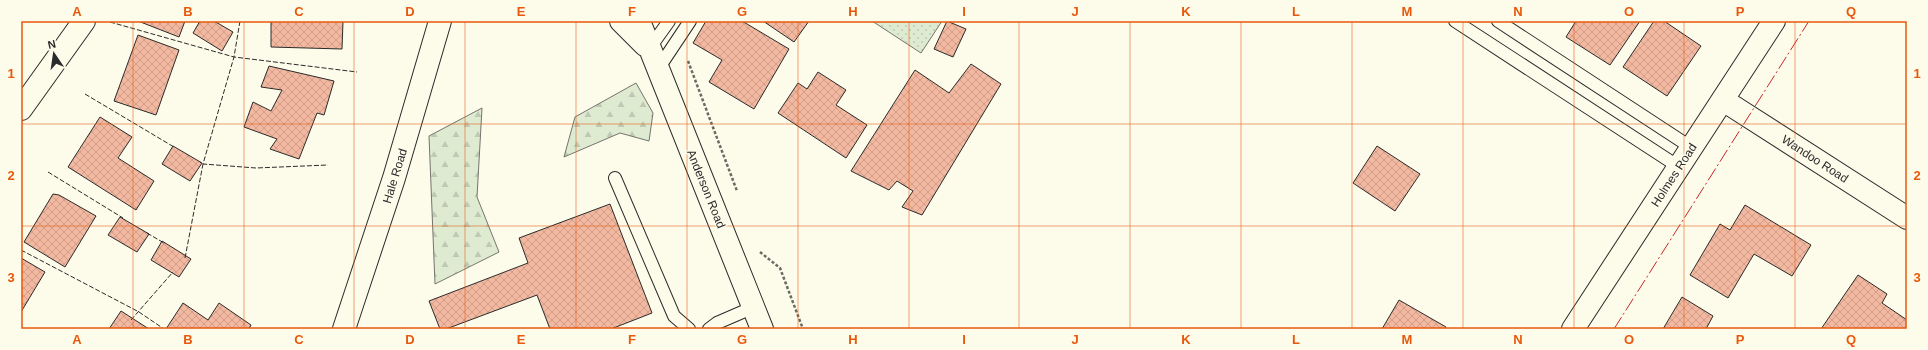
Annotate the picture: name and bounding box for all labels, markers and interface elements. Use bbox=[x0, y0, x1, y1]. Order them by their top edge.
text: A bbox=[72, 4, 82, 19]
text: B bbox=[183, 4, 193, 19]
text: C bbox=[294, 4, 304, 19]
text: D bbox=[405, 4, 415, 19]
text: E bbox=[517, 4, 526, 19]
text: F bbox=[628, 4, 636, 19]
text: G bbox=[737, 4, 747, 19]
text: H bbox=[848, 4, 858, 19]
text: I bbox=[962, 4, 966, 19]
text: J bbox=[1071, 4, 1079, 19]
text: K bbox=[1181, 4, 1191, 19]
text: L bbox=[1292, 4, 1300, 19]
text: M bbox=[1402, 4, 1412, 19]
text: N bbox=[1513, 4, 1523, 19]
text: O bbox=[1624, 4, 1634, 19]
text: P bbox=[1736, 4, 1745, 19]
text: Q bbox=[1846, 4, 1856, 19]
north arrow bbox=[34, 34, 74, 74]
text: N bbox=[47, 38, 57, 51]
text: 1 bbox=[7, 66, 15, 81]
text: 1 bbox=[1913, 66, 1921, 81]
street label: Wandoo Road bbox=[1779, 132, 1851, 186]
street label: Holmes Road bbox=[1648, 141, 1700, 209]
street label: Hale Road bbox=[380, 147, 410, 205]
street label: Anderson Road bbox=[684, 148, 728, 230]
text: 2 bbox=[7, 168, 15, 183]
text: 2 bbox=[1913, 168, 1921, 183]
text: 3 bbox=[7, 270, 15, 285]
text: 3 bbox=[1913, 270, 1921, 285]
text: A bbox=[72, 332, 82, 347]
text: B bbox=[183, 332, 193, 347]
text: C bbox=[294, 332, 304, 347]
text: D bbox=[405, 332, 415, 347]
text: E bbox=[517, 332, 526, 347]
text: F bbox=[628, 332, 636, 347]
text: G bbox=[737, 332, 747, 347]
text: H bbox=[848, 332, 858, 347]
text: I bbox=[962, 332, 966, 347]
text: J bbox=[1071, 332, 1079, 347]
text: K bbox=[1181, 332, 1191, 347]
text: L bbox=[1292, 332, 1300, 347]
text: M bbox=[1402, 332, 1412, 347]
text: N bbox=[1513, 332, 1523, 347]
text: O bbox=[1624, 332, 1634, 347]
text: P bbox=[1736, 332, 1745, 347]
text: Q bbox=[1846, 332, 1856, 347]

